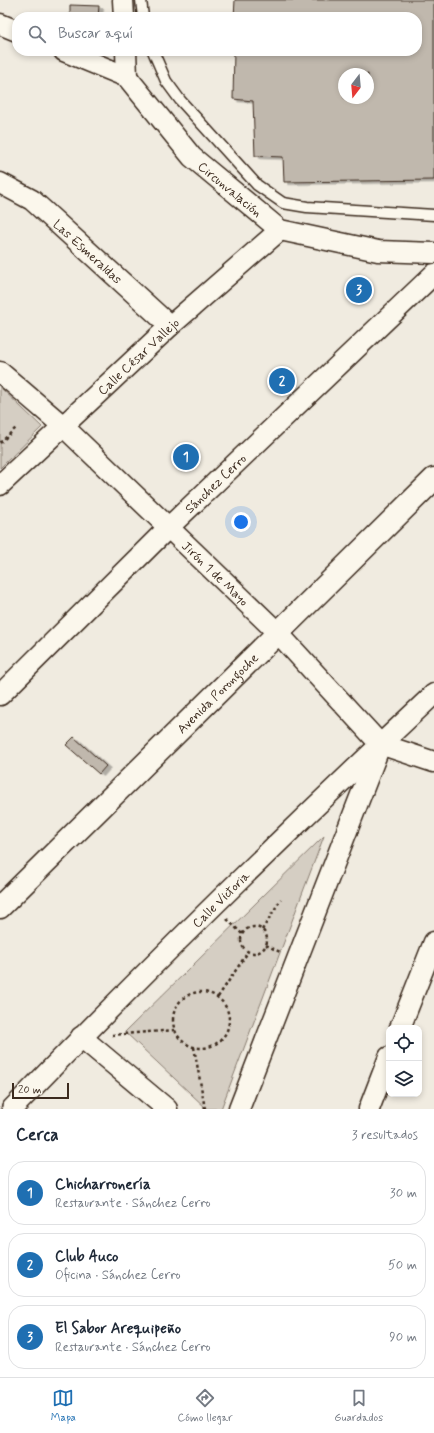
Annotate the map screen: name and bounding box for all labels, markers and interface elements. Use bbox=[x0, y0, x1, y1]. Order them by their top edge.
search box bbox=[12, 12, 422, 56]
icon: search bbox=[26, 23, 48, 45]
text: Buscar aquí bbox=[58, 24, 133, 44]
north arrow bbox=[338, 68, 374, 104]
street label: Circunvalación bbox=[194, 158, 265, 221]
street label: Las Esmeraldas bbox=[49, 216, 125, 288]
pin: 3 bbox=[346, 275, 372, 305]
street label: Calle César Vallejo bbox=[95, 314, 184, 399]
pin: 2 bbox=[269, 366, 295, 396]
pin: 1 bbox=[173, 442, 199, 472]
street label: Sánchez Cerro bbox=[182, 451, 251, 518]
your location bbox=[231, 512, 251, 532]
street label: Jirón 1 de Mayo bbox=[178, 538, 252, 610]
street label: Avenida Porongoche bbox=[174, 650, 263, 738]
street label: Calle Victoria bbox=[189, 868, 254, 932]
map controls bbox=[386, 1025, 422, 1097]
button: locate bbox=[386, 1025, 422, 1061]
button: layers bbox=[386, 1061, 422, 1097]
scale bar bbox=[12, 1081, 69, 1100]
text: 20 m bbox=[18, 1083, 41, 1097]
text: Cerca bbox=[16, 1124, 59, 1146]
text: 3 resultados bbox=[352, 1127, 418, 1144]
text: Chicharronería bbox=[55, 1175, 151, 1195]
text: 1 bbox=[27, 1185, 33, 1202]
text: 30 m bbox=[390, 1185, 417, 1202]
text: Restaurante · Sánchez Cerro bbox=[55, 1195, 211, 1212]
text: Club Auco bbox=[55, 1247, 118, 1267]
text: 2 bbox=[27, 1257, 33, 1274]
text: 50 m bbox=[388, 1257, 417, 1274]
text: Oficina · Sánchez Cerro bbox=[55, 1267, 181, 1284]
text: El Sabor Arequipeño bbox=[55, 1319, 181, 1339]
text: 3 bbox=[27, 1329, 33, 1346]
text: 90 m bbox=[389, 1329, 417, 1346]
text: Restaurante · Sánchez Cerro bbox=[55, 1339, 211, 1356]
tab: Mapa bbox=[51, 1387, 76, 1425]
tab: Cómo llegar bbox=[178, 1387, 233, 1425]
tab: Guardados bbox=[334, 1387, 383, 1425]

